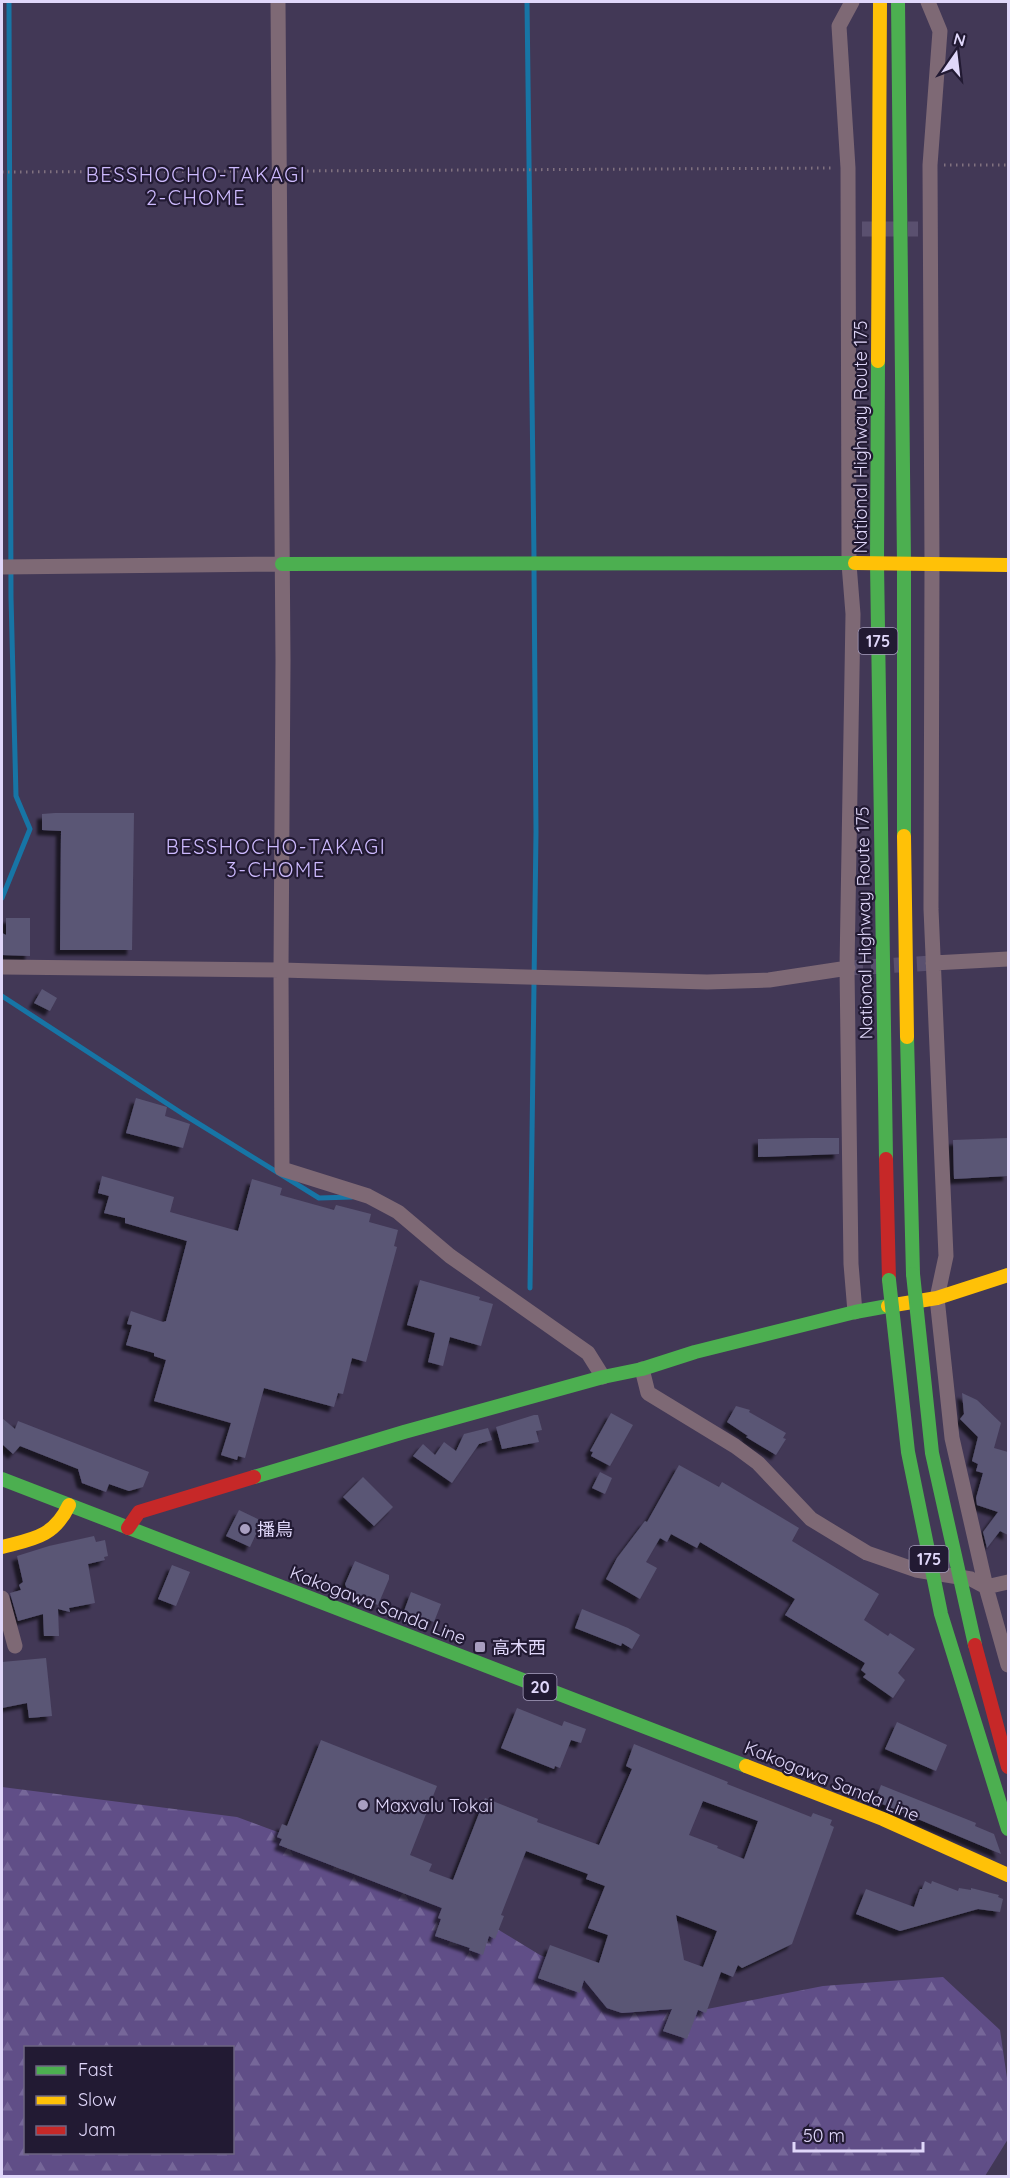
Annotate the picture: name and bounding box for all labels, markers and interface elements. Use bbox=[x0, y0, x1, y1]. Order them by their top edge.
north arrow bbox=[926, 24, 986, 84]
text: N bbox=[952, 28, 968, 51]
district label: BESSHOCHO-TAKAGI 2-CHOME bbox=[86, 162, 306, 210]
street label: National Highway Route 175 bbox=[849, 320, 872, 554]
road number: 175 bbox=[858, 628, 898, 654]
street label: National Highway Route 175 bbox=[850, 806, 878, 1040]
district label: BESSHOCHO-TAKAGI 3-CHOME bbox=[166, 834, 386, 882]
place label: 播鳥 bbox=[257, 1518, 293, 1541]
marker: 播鳥 bbox=[238, 1522, 252, 1536]
road number: 175 bbox=[910, 1546, 948, 1572]
street label: Kakogawa Sanda Line bbox=[287, 1561, 469, 1649]
place label: 高木西 bbox=[492, 1636, 546, 1659]
marker: 高木西 bbox=[473, 1640, 487, 1654]
road number: 20 bbox=[524, 1674, 556, 1700]
street label: Kakogawa Sanda Line bbox=[741, 1735, 923, 1827]
place label: Maxvalu Tokai bbox=[375, 1794, 493, 1817]
marker: Maxvalu Tokai bbox=[356, 1798, 370, 1812]
legend bbox=[24, 2046, 234, 2154]
text: Fast bbox=[78, 2058, 113, 2081]
text: Slow bbox=[78, 2088, 116, 2111]
scale bar bbox=[794, 2115, 923, 2153]
text: Jam bbox=[78, 2118, 116, 2141]
text: 50 m bbox=[803, 2124, 845, 2147]

